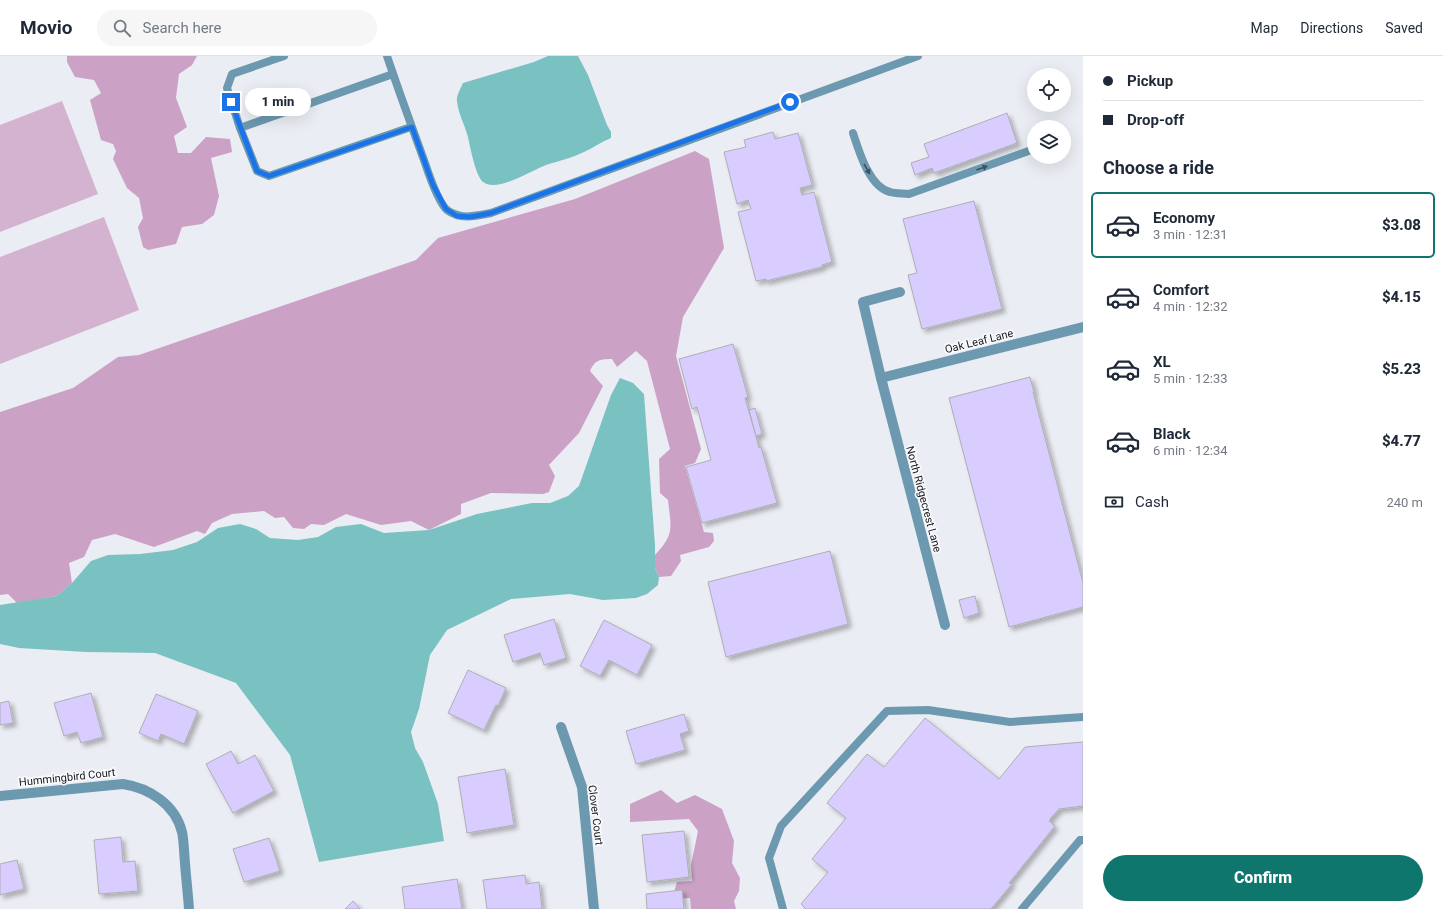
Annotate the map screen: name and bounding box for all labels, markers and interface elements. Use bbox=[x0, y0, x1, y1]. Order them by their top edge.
search box bbox=[97, 10, 377, 46]
text: Movio bbox=[20, 16, 73, 39]
icon: search bbox=[111, 17, 133, 39]
text: Search here bbox=[143, 19, 222, 37]
text: Map bbox=[1251, 20, 1278, 36]
text: Directions bbox=[1300, 20, 1363, 36]
text: Saved bbox=[1385, 20, 1423, 36]
map controls bbox=[1027, 68, 1071, 164]
button: locate bbox=[1027, 68, 1071, 112]
text: Pickup bbox=[1127, 72, 1173, 90]
callout: 1 min bbox=[245, 88, 311, 116]
route end bbox=[222, 93, 240, 111]
route start bbox=[781, 93, 799, 111]
text: 1 min bbox=[262, 94, 294, 109]
text: Drop-off bbox=[1127, 111, 1184, 129]
button: layers bbox=[1027, 120, 1071, 164]
text: Choose a ride bbox=[1103, 157, 1214, 178]
one-way arrow bbox=[864, 163, 870, 175]
one-way arrow bbox=[976, 164, 988, 170]
icon: car bbox=[1105, 207, 1141, 243]
text: Economy bbox=[1153, 209, 1215, 227]
text: $3.08 bbox=[1382, 216, 1421, 234]
text: 3 min · 12:31 bbox=[1153, 227, 1228, 242]
icon: car bbox=[1105, 279, 1141, 315]
text: Comfort bbox=[1153, 281, 1209, 299]
text: $4.15 bbox=[1382, 288, 1421, 306]
text: 4 min · 12:32 bbox=[1153, 299, 1228, 314]
street label: Oak Leaf Lane bbox=[944, 327, 1015, 356]
icon: car bbox=[1105, 351, 1141, 387]
text: XL bbox=[1153, 353, 1171, 371]
text: $5.23 bbox=[1382, 360, 1421, 378]
text: 5 min · 12:33 bbox=[1153, 371, 1228, 386]
icon: car bbox=[1105, 423, 1141, 459]
text: Black bbox=[1153, 425, 1190, 443]
text: $4.77 bbox=[1382, 432, 1421, 450]
text: 6 min · 12:34 bbox=[1153, 443, 1228, 458]
street label: North Ridgecrest Lane bbox=[903, 445, 944, 554]
icon: cash bbox=[1103, 491, 1125, 513]
text: Cash bbox=[1135, 493, 1169, 511]
text: 240 m bbox=[1386, 495, 1423, 510]
street label: Hummingbird Court bbox=[18, 766, 116, 789]
street label: Clover Court bbox=[585, 784, 606, 846]
button: Confirm bbox=[1103, 855, 1423, 901]

